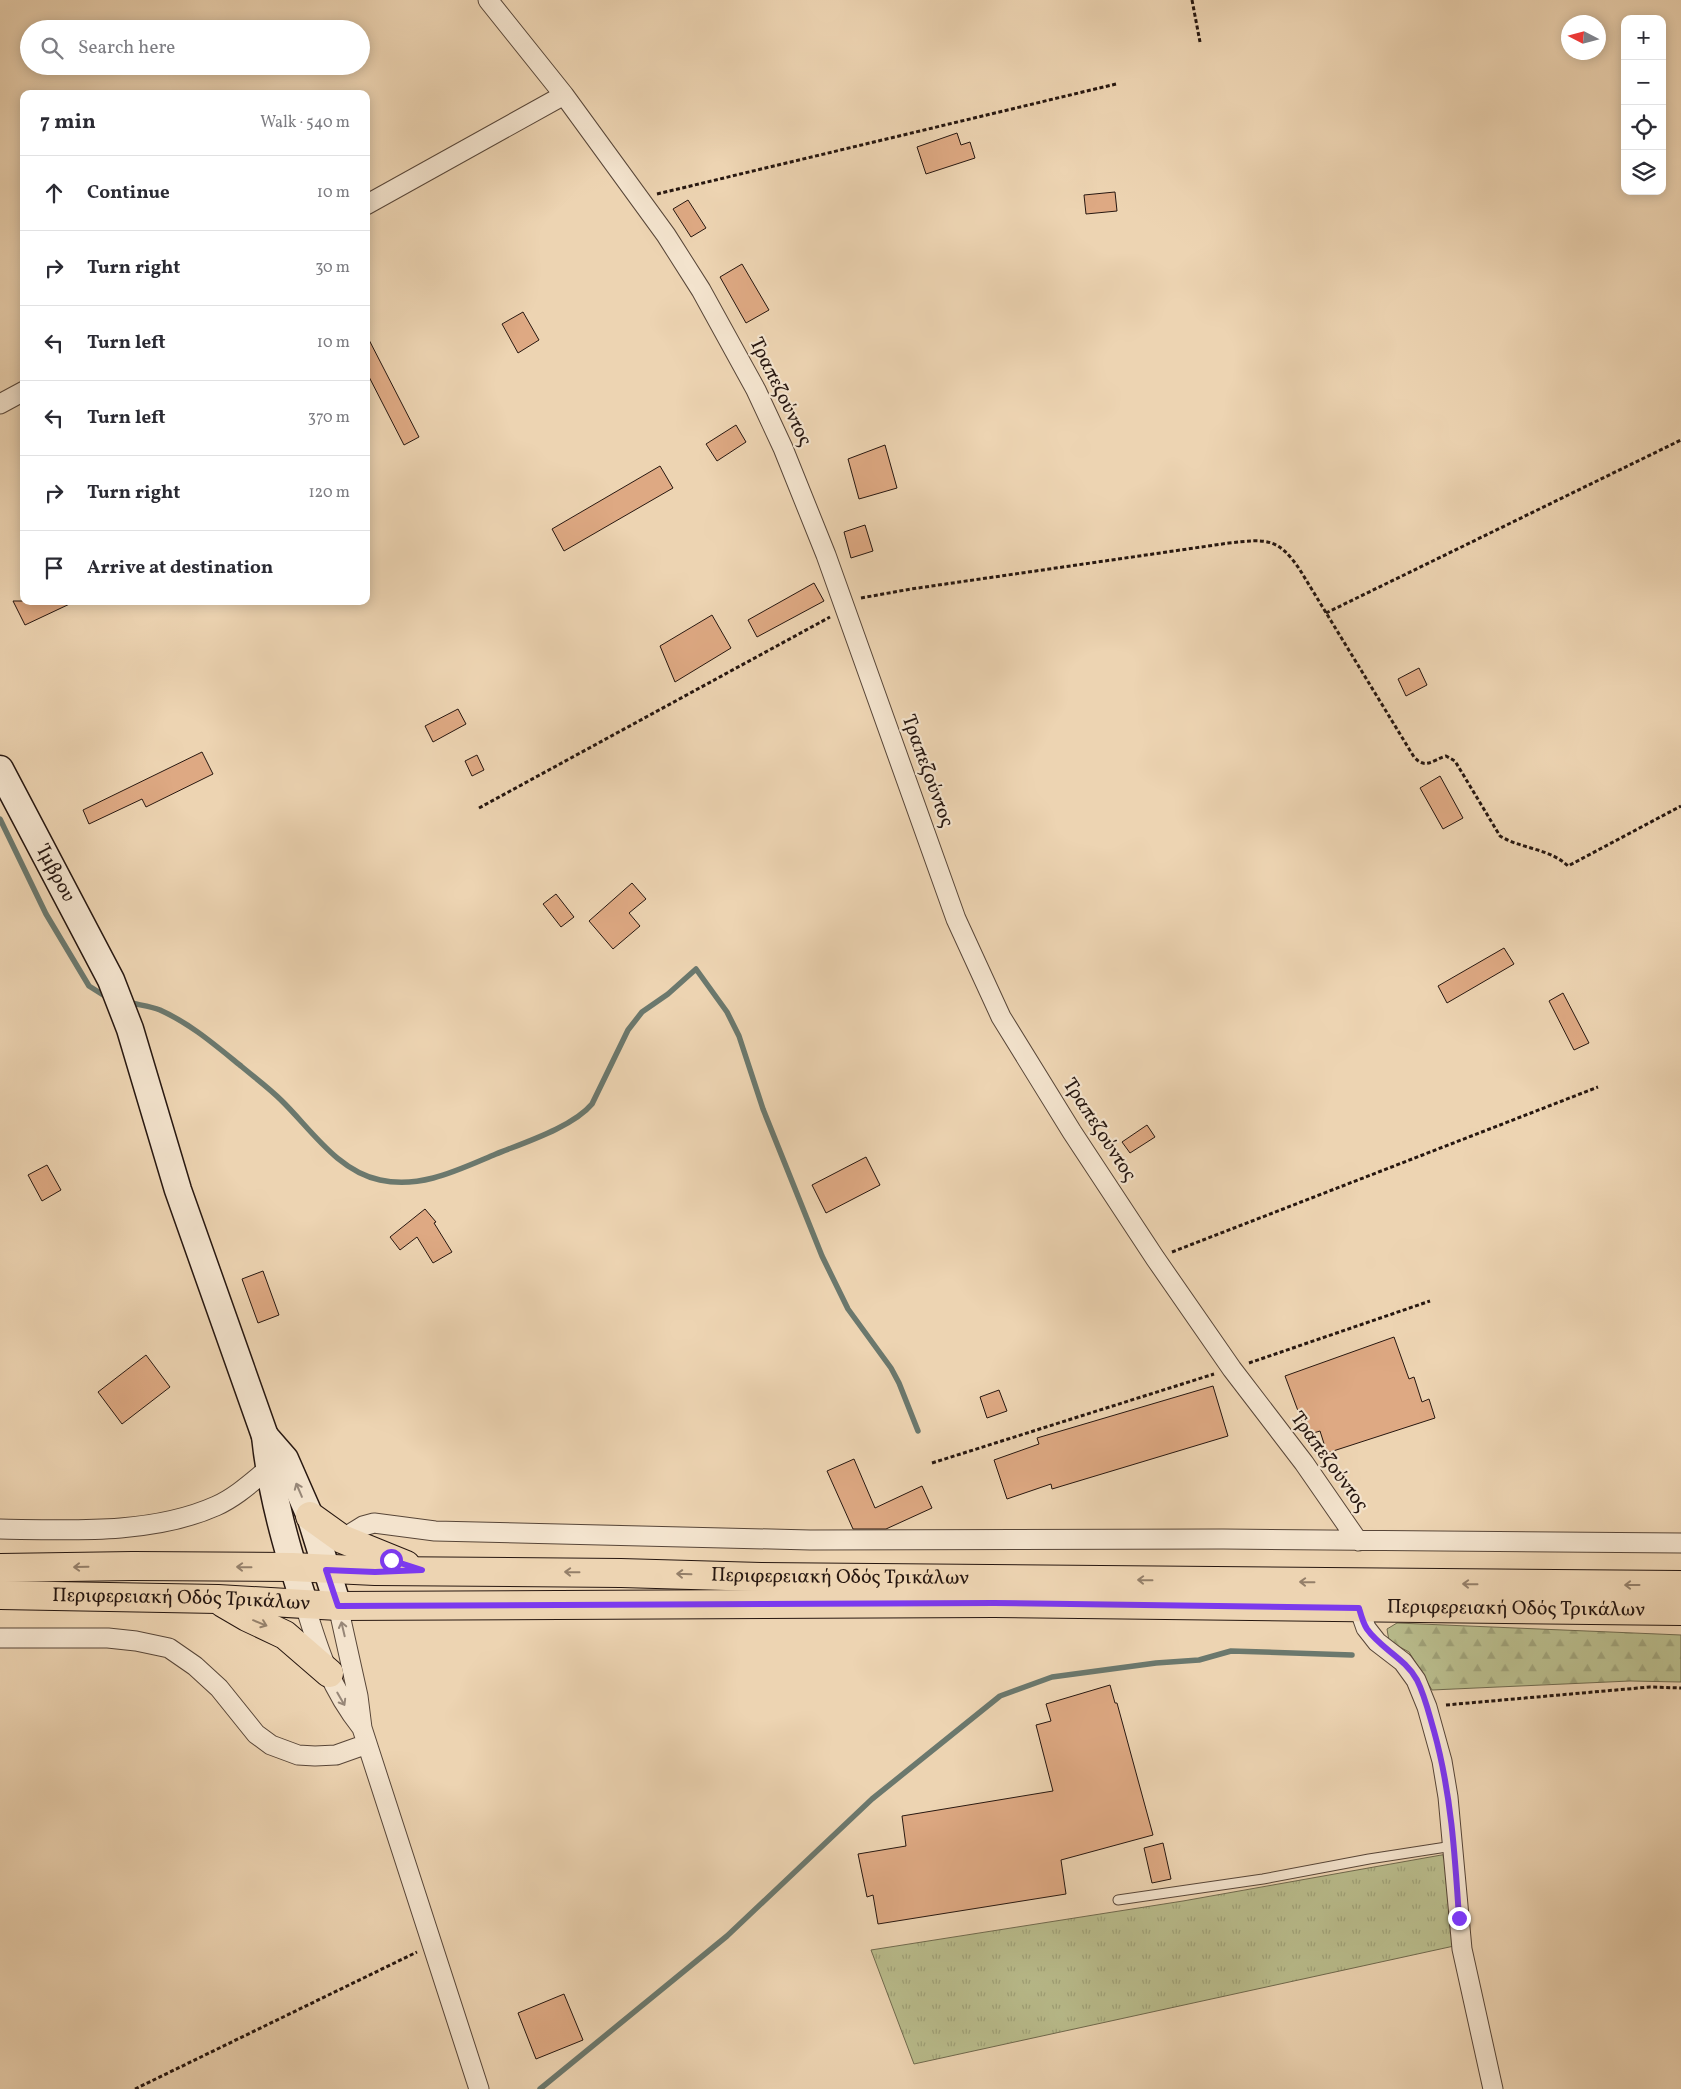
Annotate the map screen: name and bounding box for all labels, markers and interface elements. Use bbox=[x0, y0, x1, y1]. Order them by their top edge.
north arrow bbox=[1561, 15, 1606, 60]
map controls bbox=[1621, 15, 1666, 195]
button: + bbox=[1621, 15, 1666, 60]
search box bbox=[20, 20, 370, 75]
icon: search bbox=[38, 34, 66, 62]
text: Search here bbox=[78, 35, 175, 61]
button: − bbox=[1621, 60, 1666, 105]
button: locate bbox=[1621, 105, 1666, 150]
text: 7 min bbox=[40, 108, 96, 137]
text: Walk · 540 m bbox=[260, 112, 350, 134]
button: layers bbox=[1621, 150, 1666, 195]
icon: ahead bbox=[40, 179, 68, 207]
text: Continue bbox=[87, 180, 170, 206]
text: 10 m bbox=[317, 182, 350, 204]
icon: right bbox=[40, 254, 68, 282]
text: Turn right bbox=[87, 255, 180, 281]
text: 30 m bbox=[315, 257, 350, 279]
icon: left bbox=[40, 329, 68, 357]
text: Turn left bbox=[87, 330, 166, 356]
text: 10 m bbox=[317, 332, 350, 354]
street label: Τραπεζούντος bbox=[742, 333, 818, 451]
icon: left bbox=[40, 404, 68, 432]
text: Turn left bbox=[87, 405, 166, 431]
text: 370 m bbox=[308, 407, 350, 429]
icon: right bbox=[40, 479, 68, 507]
text: Turn right bbox=[87, 480, 180, 506]
text: 120 m bbox=[308, 482, 350, 504]
icon: arrive bbox=[40, 554, 68, 582]
text: Arrive at destination bbox=[87, 555, 273, 581]
street label: Τραπεζούντος bbox=[894, 711, 960, 831]
street label: Ίμβρου bbox=[28, 840, 82, 907]
street label: Τραπεζούντος bbox=[1055, 1073, 1143, 1187]
street label: Τραπεζούντος bbox=[1283, 1406, 1375, 1518]
one-way arrow bbox=[294, 1483, 304, 1498]
route start bbox=[380, 1549, 403, 1572]
one-way arrow bbox=[73, 1562, 89, 1571]
one-way arrow bbox=[236, 1562, 252, 1572]
street label: Περιφερειακή Οδός Τρικάλων bbox=[711, 1562, 969, 1593]
one-way arrow bbox=[564, 1567, 580, 1577]
one-way arrow bbox=[677, 1570, 693, 1579]
one-way arrow bbox=[1137, 1575, 1154, 1585]
one-way arrow bbox=[1300, 1577, 1316, 1587]
one-way arrow bbox=[1462, 1579, 1478, 1589]
one-way arrow bbox=[1625, 1580, 1641, 1590]
street label: Περιφερειακή Οδός Τρικάλων bbox=[52, 1582, 311, 1618]
street label: Περιφερειακή Οδός Τρικάλων bbox=[1387, 1594, 1645, 1625]
one-way arrow bbox=[252, 1618, 267, 1628]
one-way arrow bbox=[338, 1621, 347, 1637]
one-way arrow bbox=[336, 1692, 346, 1707]
route end bbox=[1448, 1907, 1471, 1930]

